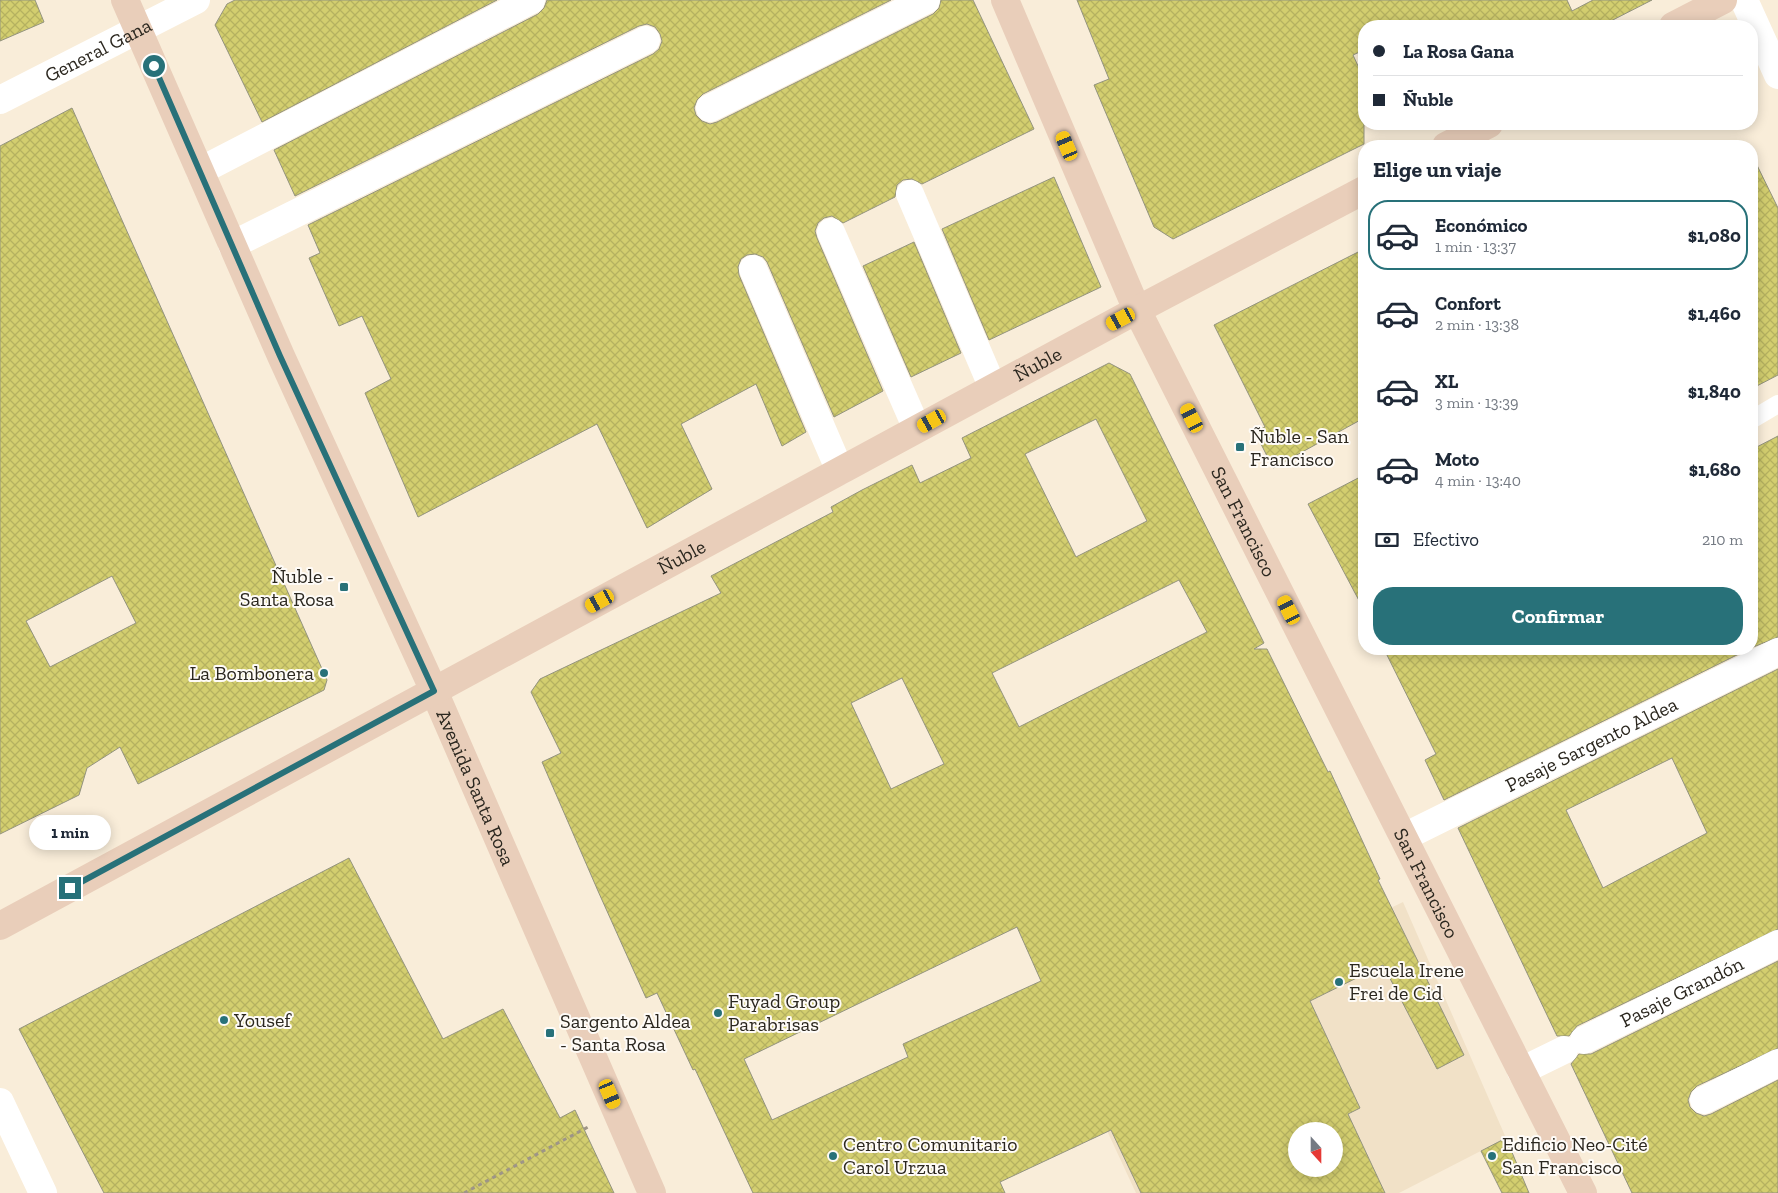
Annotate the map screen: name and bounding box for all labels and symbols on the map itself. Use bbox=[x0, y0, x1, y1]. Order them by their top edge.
street label: General Gana bbox=[41, 13, 156, 87]
route start bbox=[143, 55, 165, 77]
car bbox=[1054, 129, 1079, 163]
car bbox=[1104, 305, 1137, 333]
street label: Ñuble bbox=[1009, 341, 1066, 387]
car bbox=[1178, 401, 1205, 435]
car bbox=[915, 407, 948, 435]
place label: Ñuble - San Francisco bbox=[1250, 424, 1349, 471]
marker: Ñuble - San Francisco bbox=[1234, 441, 1246, 453]
street label: San Francisco bbox=[1206, 463, 1282, 581]
street label: Ñuble bbox=[653, 534, 710, 580]
place label: Ñuble - Santa Rosa bbox=[240, 564, 334, 611]
marker: Ñuble - Santa Rosa bbox=[338, 581, 350, 593]
car bbox=[583, 587, 616, 615]
car bbox=[1275, 593, 1302, 627]
place label: La Bombonera bbox=[189, 661, 314, 685]
marker: La Bombonera bbox=[318, 667, 330, 679]
street label: Pasaje Sargento Aldea bbox=[1501, 692, 1682, 797]
street label: Avenida Santa Rosa bbox=[431, 706, 520, 869]
callout: 1 min bbox=[29, 816, 111, 850]
street label: San Francisco bbox=[1389, 824, 1464, 942]
route end bbox=[59, 877, 81, 899]
street label: Pasaje Grandón bbox=[1616, 951, 1748, 1032]
place label: Escuela Irene Frei de Cid bbox=[1349, 958, 1464, 1005]
marker: Escuela Irene Frei de Cid bbox=[1333, 976, 1345, 988]
place label: Fuyad Group Parabrisas bbox=[728, 989, 840, 1036]
marker: Fuyad Group Parabrisas bbox=[712, 1007, 724, 1019]
place label: Yousef bbox=[233, 1008, 292, 1032]
place label: Sargento Aldea - Santa Rosa bbox=[560, 1009, 691, 1056]
marker: Yousef bbox=[218, 1014, 230, 1026]
marker: Sargento Aldea - Santa Rosa bbox=[544, 1027, 556, 1039]
car bbox=[597, 1077, 622, 1111]
north arrow bbox=[1288, 1122, 1342, 1178]
place label: Centro Comunitario Carol Urzua bbox=[843, 1132, 1017, 1179]
place label: Edificio Neo-Cité San Francisco bbox=[1502, 1132, 1648, 1179]
marker: Centro Comunitario Carol Urzua bbox=[827, 1150, 839, 1162]
marker: Edificio Neo-Cité San Francisco bbox=[1486, 1150, 1498, 1162]

